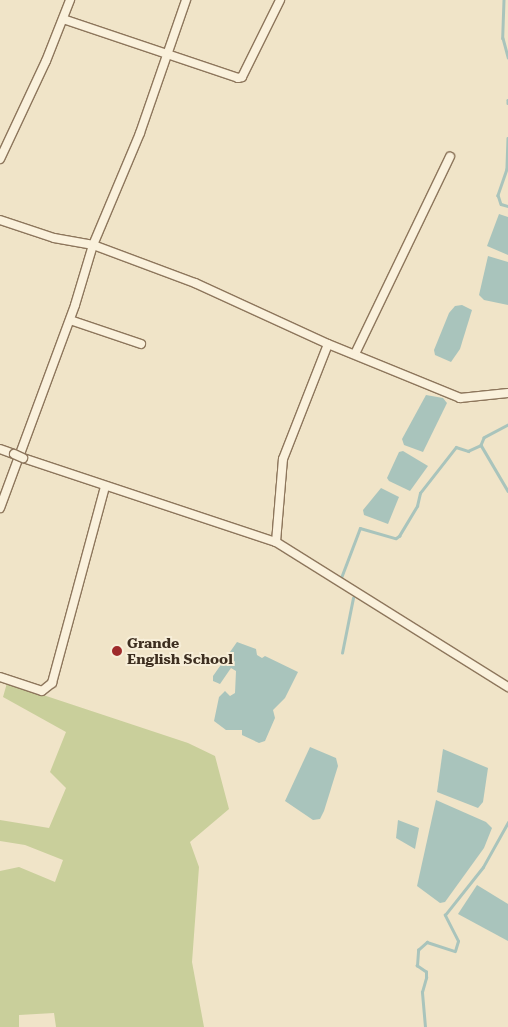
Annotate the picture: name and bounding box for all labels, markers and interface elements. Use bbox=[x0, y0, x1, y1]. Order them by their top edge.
place label: Grande English School bbox=[127, 635, 233, 668]
marker: Grande English School bbox=[111, 645, 123, 657]

